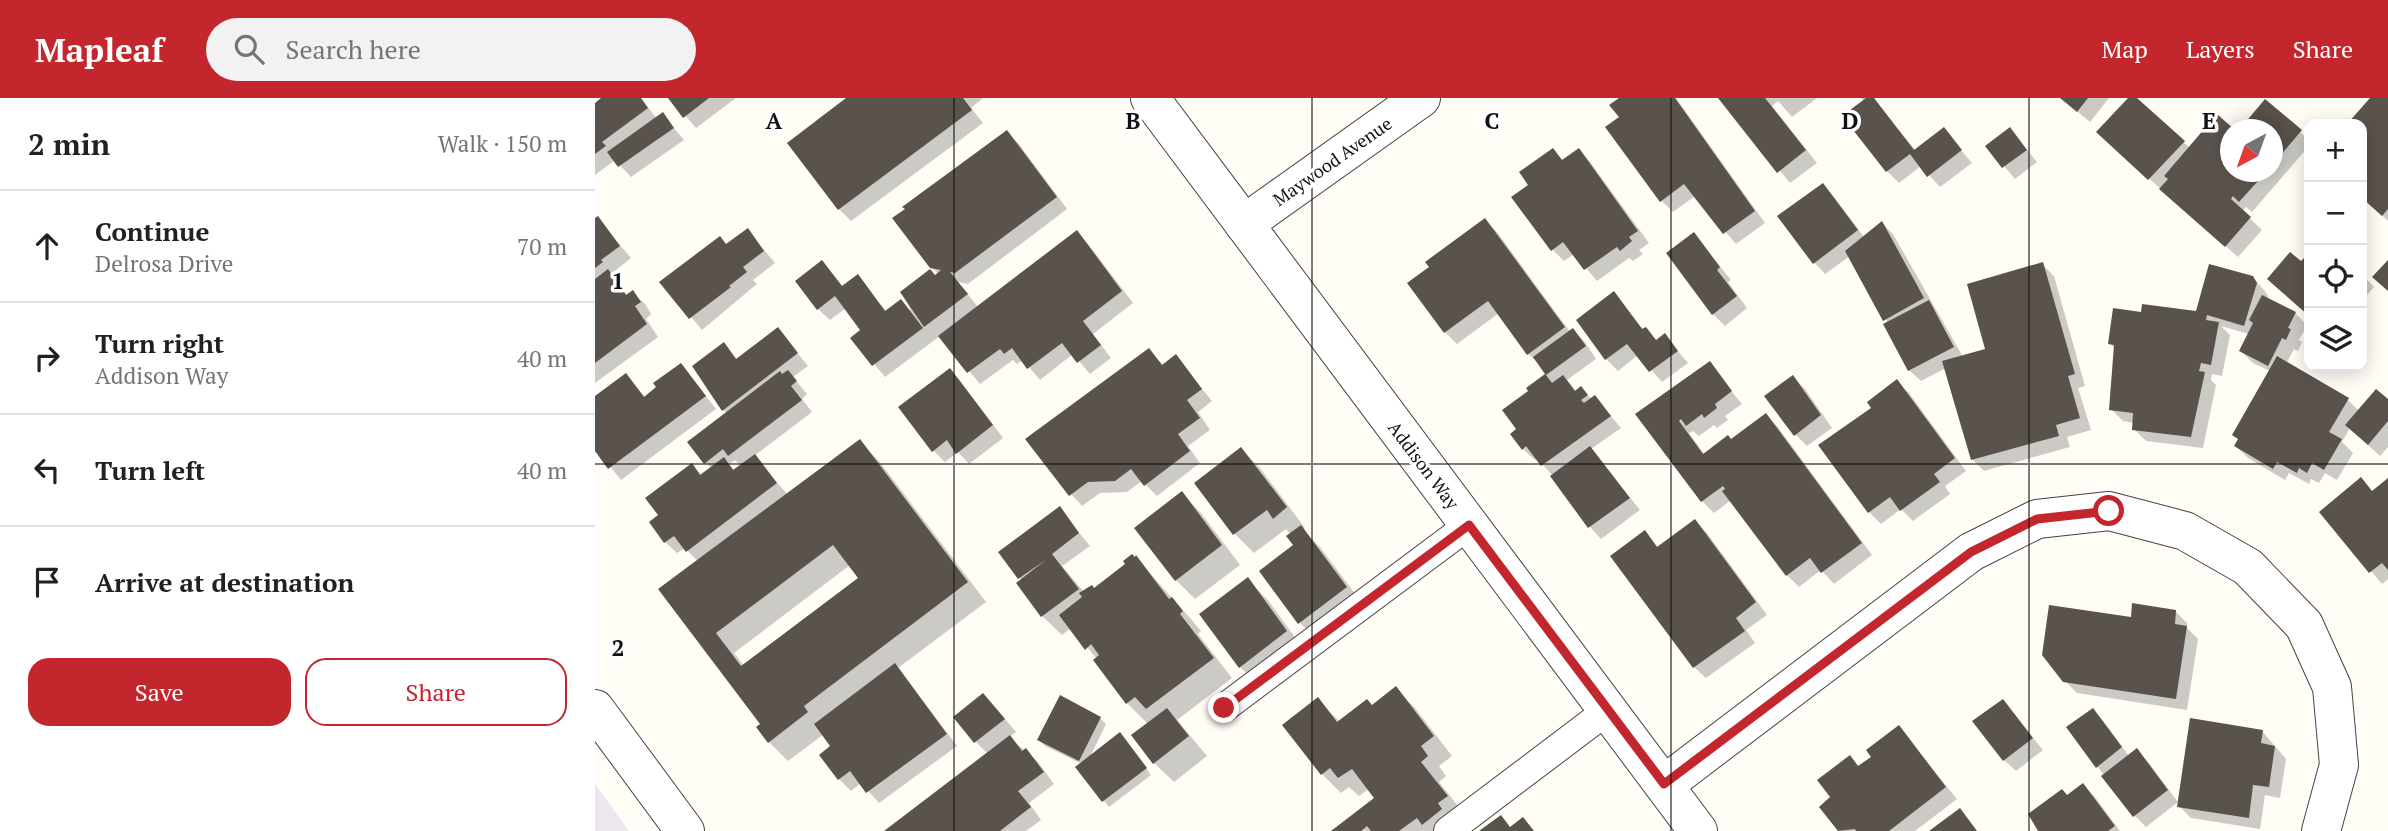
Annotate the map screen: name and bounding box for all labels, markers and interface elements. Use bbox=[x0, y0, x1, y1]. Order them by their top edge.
search box bbox=[206, 18, 696, 81]
text: Mapleaf bbox=[35, 28, 164, 71]
icon: search bbox=[230, 30, 268, 68]
text: Search here bbox=[286, 32, 421, 66]
text: Map bbox=[2101, 33, 2148, 65]
text: Layers bbox=[2186, 33, 2255, 65]
text: Share bbox=[2293, 33, 2353, 65]
text: A bbox=[766, 105, 783, 136]
text: B bbox=[1126, 105, 1141, 136]
text: C bbox=[1485, 105, 1500, 136]
text: D bbox=[1842, 105, 1859, 136]
text: E bbox=[2202, 105, 2216, 136]
street label: Maywood Avenue bbox=[1268, 111, 1396, 211]
north arrow bbox=[2220, 119, 2283, 182]
map controls bbox=[2304, 119, 2367, 371]
button: + bbox=[2304, 119, 2367, 182]
text: 2 min bbox=[28, 124, 110, 164]
text: Walk · 150 m bbox=[438, 128, 567, 159]
button: − bbox=[2304, 182, 2367, 245]
text: Continue bbox=[95, 214, 209, 248]
icon: ahead bbox=[28, 227, 66, 265]
text: 70 m bbox=[517, 231, 567, 262]
button: locate bbox=[2304, 245, 2367, 308]
text: Delrosa Drive bbox=[95, 248, 233, 279]
text: 1 bbox=[612, 265, 625, 296]
button: layers bbox=[2304, 308, 2367, 371]
text: Turn right bbox=[95, 326, 224, 360]
icon: right bbox=[28, 339, 66, 377]
text: 40 m bbox=[517, 343, 567, 374]
text: Addison Way bbox=[95, 360, 228, 391]
street label: Addison Way bbox=[1383, 416, 1466, 515]
icon: left bbox=[28, 451, 66, 489]
text: Turn left bbox=[95, 453, 205, 487]
text: 40 m bbox=[517, 455, 567, 486]
route start bbox=[2093, 495, 2124, 526]
icon: arrive bbox=[28, 563, 66, 601]
text: Arrive at destination bbox=[95, 565, 354, 599]
text: 2 bbox=[612, 632, 625, 663]
button: Save bbox=[28, 658, 291, 726]
button: Share bbox=[305, 658, 567, 726]
route end bbox=[1208, 692, 1239, 723]

